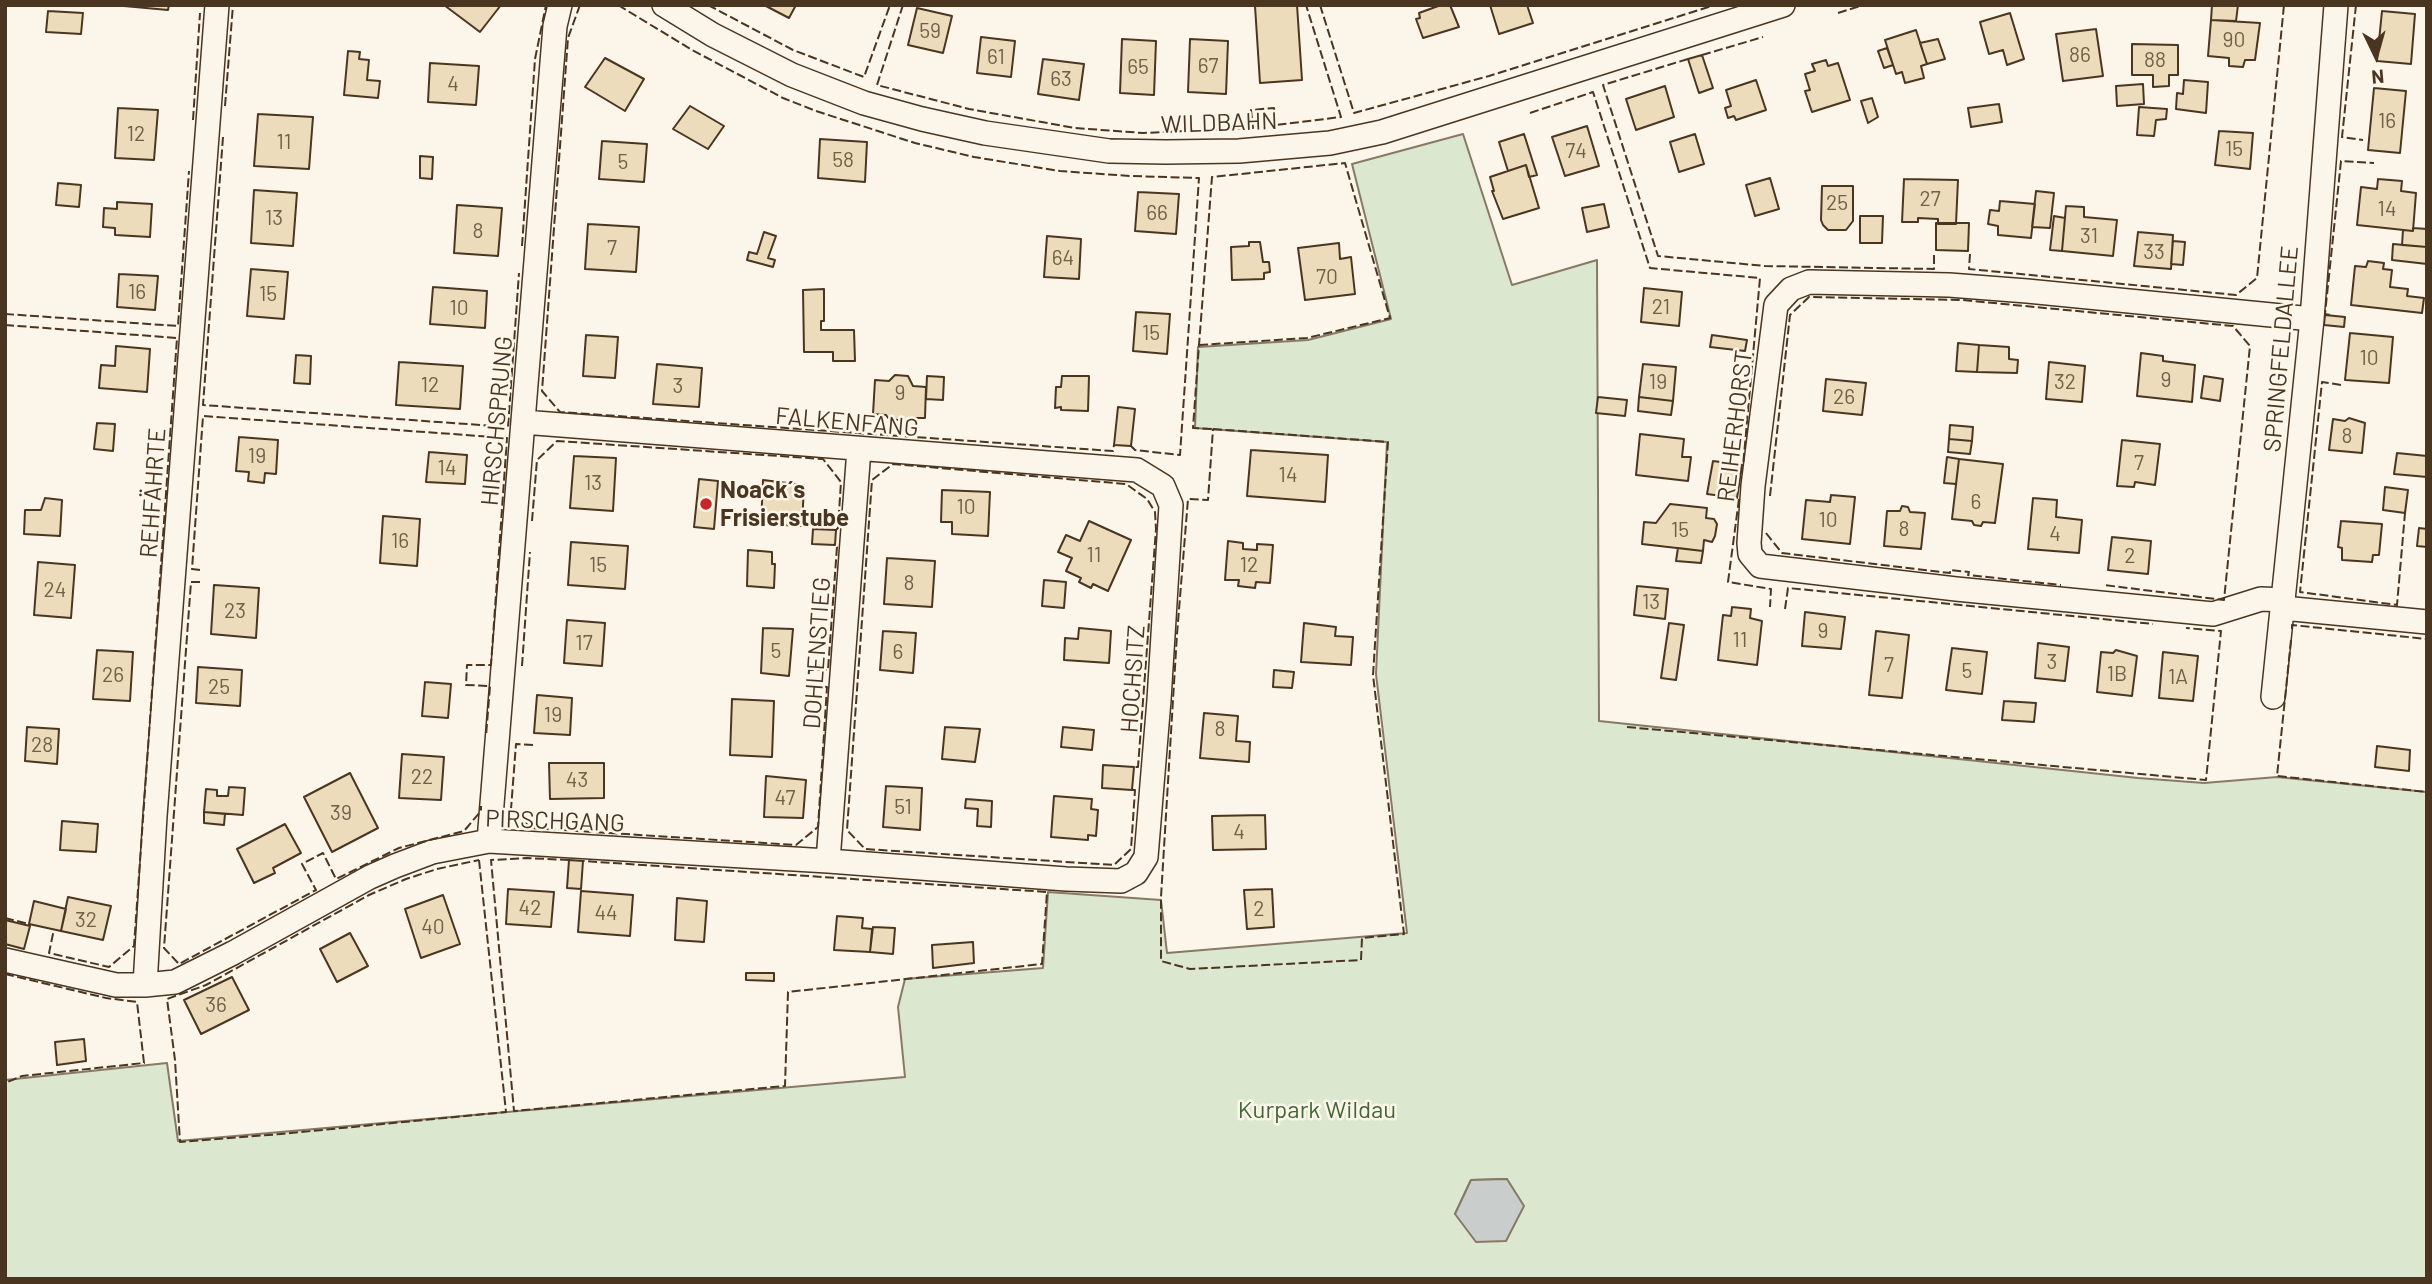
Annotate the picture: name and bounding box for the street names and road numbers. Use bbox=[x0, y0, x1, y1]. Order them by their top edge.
street label: WILDBAHN bbox=[1160, 107, 1278, 139]
street label: SPRINGFELDALLEE bbox=[2258, 245, 2304, 453]
street label: HIRSCHSPRUNG bbox=[475, 335, 519, 507]
street label: REIHERHORST bbox=[1711, 348, 1759, 504]
street label: FALKENFANG bbox=[774, 401, 920, 443]
street label: REHFÄHRTE bbox=[134, 427, 172, 559]
street label: DOHLENSTIEG bbox=[797, 576, 837, 730]
street label: HOCHSITZ bbox=[1115, 624, 1151, 734]
street label: PIRSCHGANG bbox=[485, 804, 625, 838]

